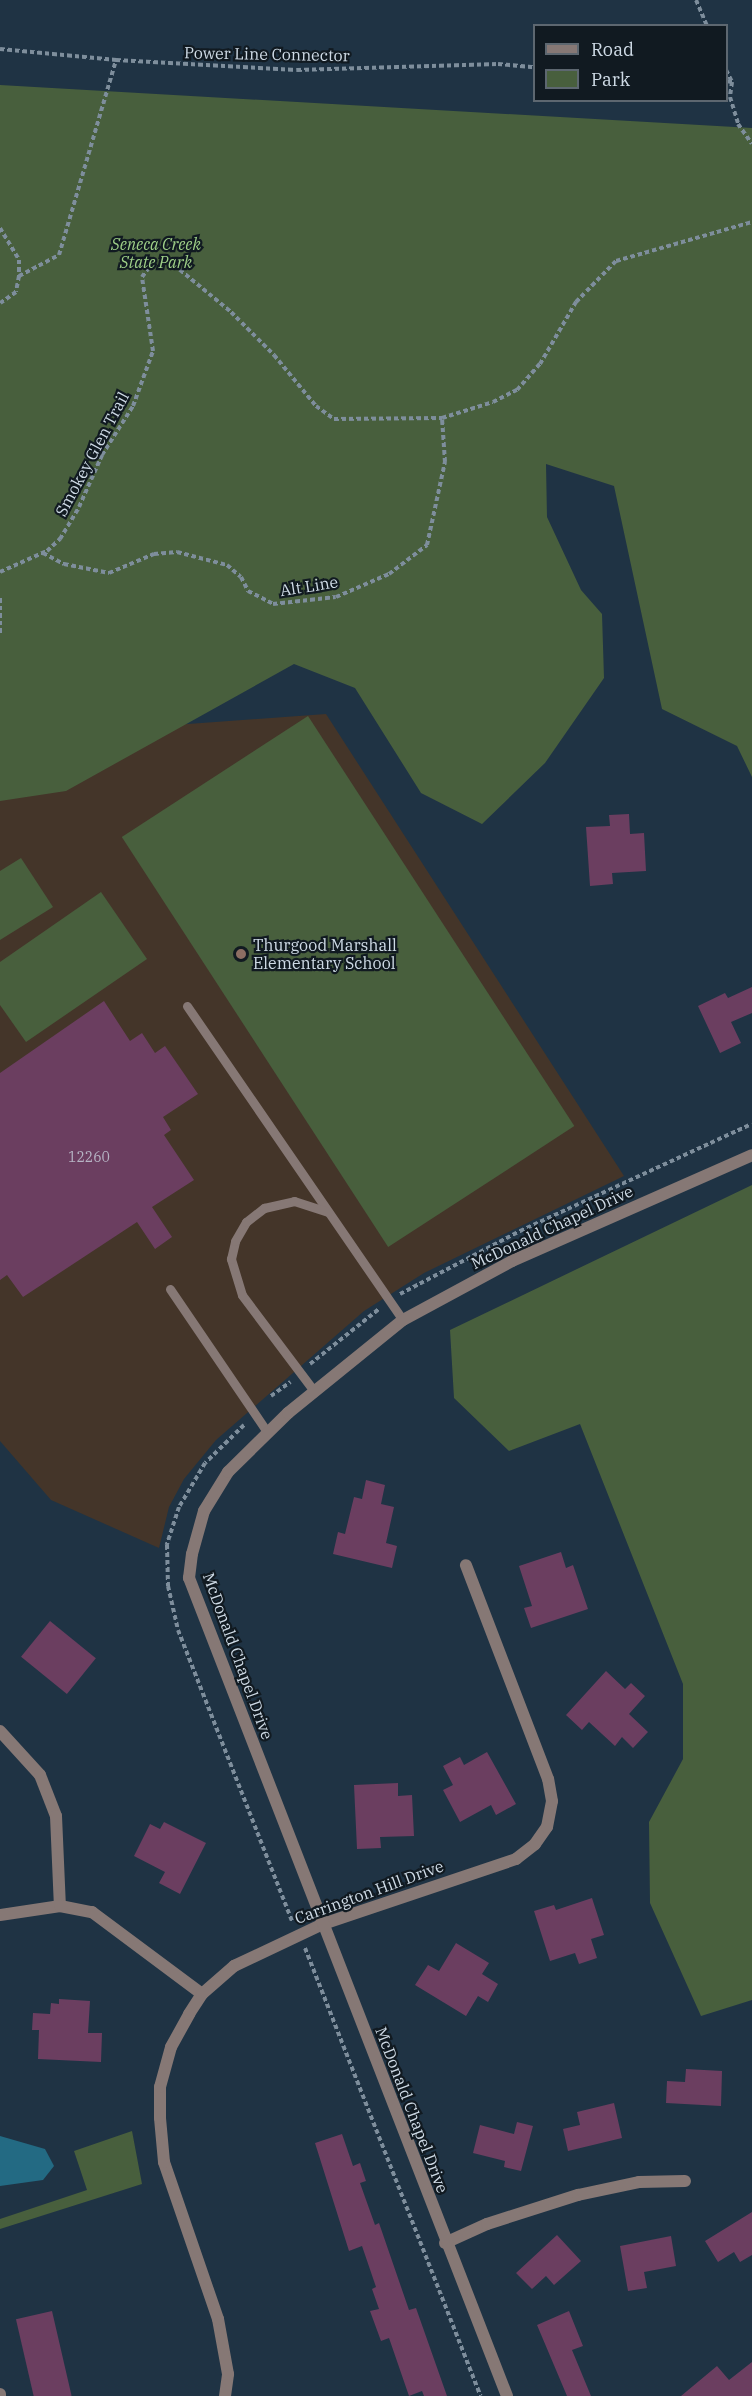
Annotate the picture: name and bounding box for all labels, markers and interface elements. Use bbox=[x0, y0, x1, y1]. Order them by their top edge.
legend bbox=[533, 24, 728, 102]
text: Road bbox=[591, 38, 634, 61]
street label: Power Line Connector bbox=[184, 43, 350, 65]
text: Park bbox=[591, 68, 630, 91]
park label: Seneca Creek State Park bbox=[111, 234, 201, 272]
street label: Smokey Glen Trail bbox=[51, 388, 133, 520]
street label: Alt Line bbox=[279, 572, 339, 600]
place label: Thurgood Marshall Elementary School bbox=[253, 935, 397, 973]
marker: Thurgood Marshall Elementary School bbox=[234, 947, 248, 961]
house number: 12260 bbox=[68, 1149, 110, 1165]
street label: McDonald Chapel Drive bbox=[468, 1181, 636, 1273]
street label: McDonald Chapel Drive bbox=[199, 1570, 277, 1742]
street label: Carrington Hill Drive bbox=[292, 1856, 446, 1928]
street label: McDonald Chapel Drive bbox=[371, 2024, 453, 2196]

